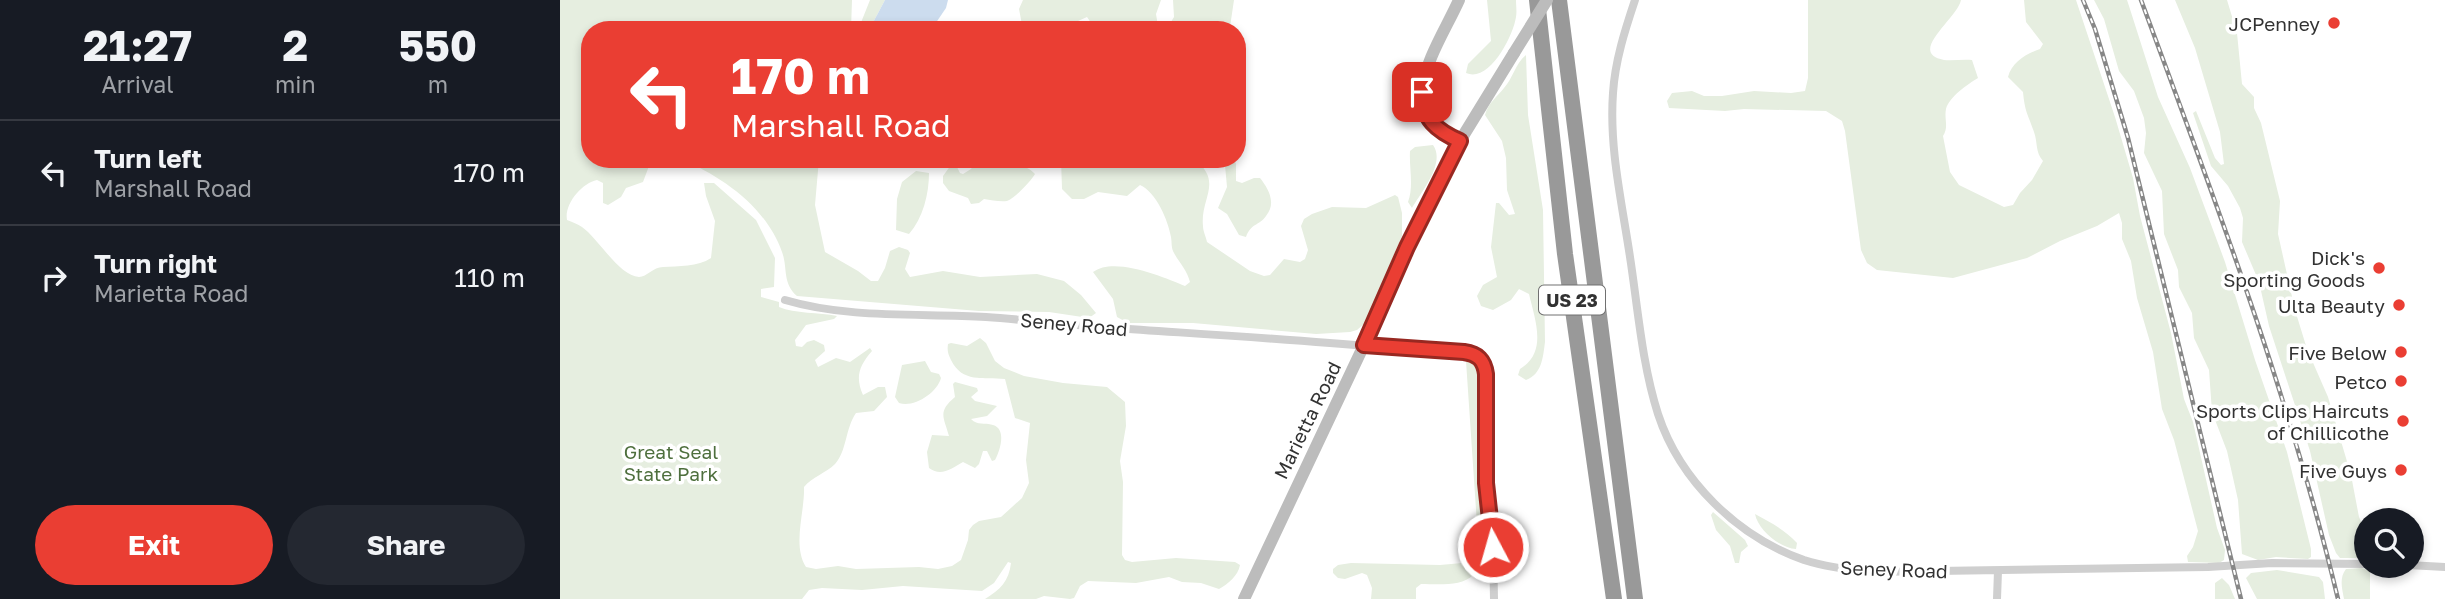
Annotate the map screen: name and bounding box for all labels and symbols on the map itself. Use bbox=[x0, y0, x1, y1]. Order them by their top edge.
place label: JCPenney bbox=[2229, 12, 2320, 35]
marker: JCPenney bbox=[2326, 15, 2342, 31]
pin bbox=[1392, 62, 1452, 122]
place label: Dick's Sporting Goods bbox=[2223, 246, 2365, 291]
marker: Dick's Sporting Goods bbox=[2371, 260, 2387, 276]
road number: US 23 bbox=[1539, 286, 1605, 314]
place label: Ulta Beauty bbox=[2278, 294, 2385, 317]
marker: Ulta Beauty bbox=[2391, 297, 2407, 313]
street label: Seney Road bbox=[1019, 308, 1129, 340]
place label: Five Below bbox=[2288, 341, 2387, 364]
marker: Five Below bbox=[2393, 344, 2409, 360]
street label: Marietta Road bbox=[1269, 358, 1345, 482]
place label: Petco bbox=[2334, 370, 2387, 393]
marker: Petco bbox=[2393, 373, 2409, 389]
place label: Sports Clips Haircuts of Chillicothe bbox=[2196, 399, 2389, 444]
marker: Sports Clips Haircuts of Chillicothe bbox=[2395, 413, 2411, 429]
park label: Great Seal State Park bbox=[624, 440, 718, 485]
place label: Five Guys bbox=[2299, 459, 2387, 482]
marker: Five Guys bbox=[2393, 462, 2409, 478]
position arrow bbox=[1456, 510, 1530, 584]
street label: Seney Road bbox=[1840, 556, 1948, 582]

